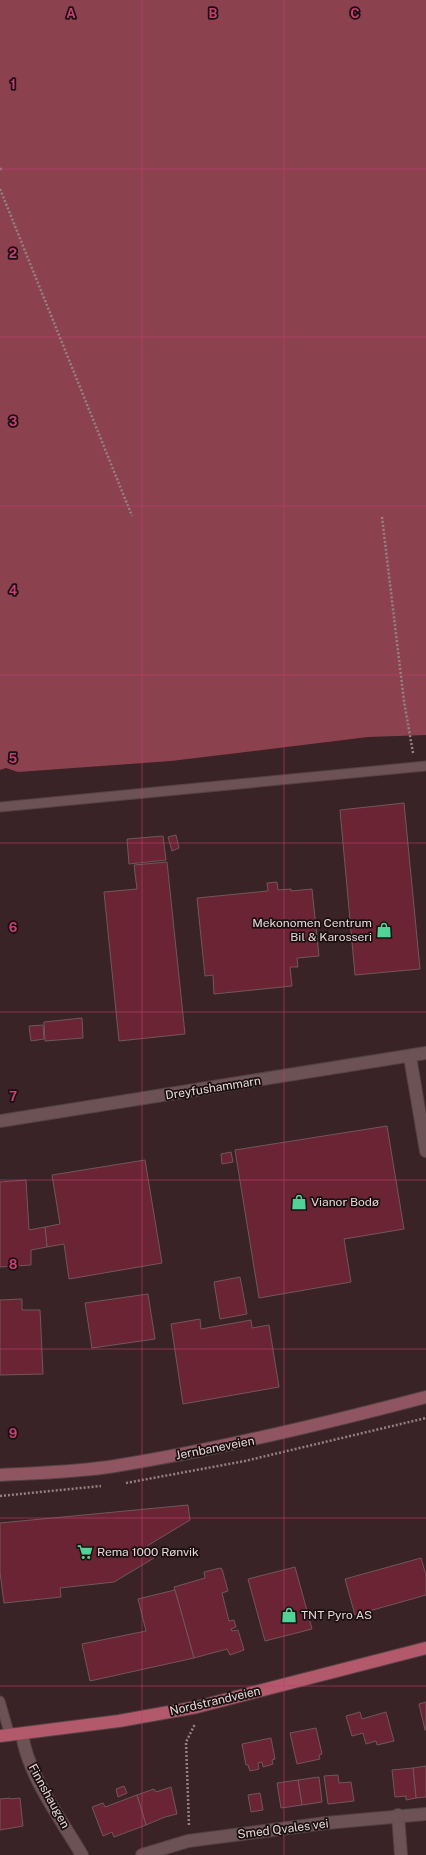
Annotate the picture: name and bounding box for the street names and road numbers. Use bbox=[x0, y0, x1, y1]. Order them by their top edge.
street label: Dreyfushammarn bbox=[164, 1074, 262, 1102]
street label: Jernbaneveien bbox=[174, 1434, 256, 1462]
street label: Nordstrandveien bbox=[168, 1684, 262, 1718]
street label: Finnshaugen bbox=[26, 1761, 72, 1831]
street label: Smed Qvales vei bbox=[237, 1816, 329, 1842]

